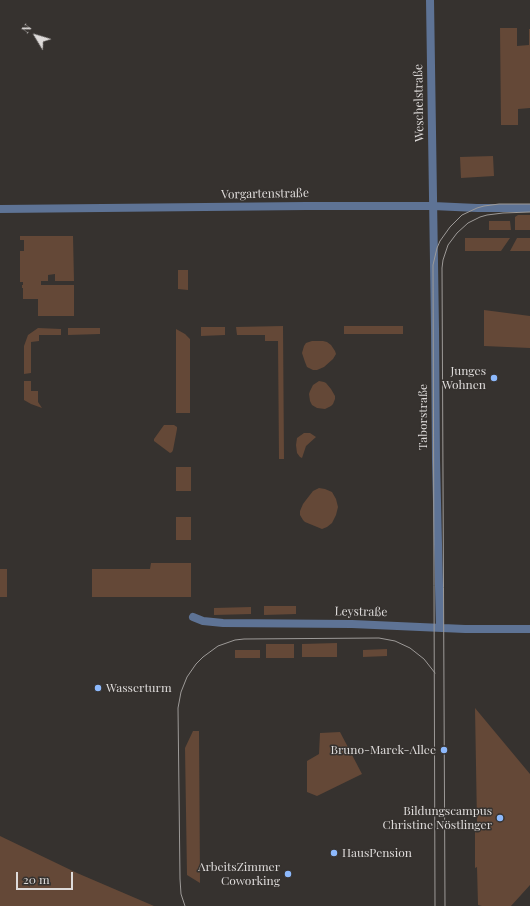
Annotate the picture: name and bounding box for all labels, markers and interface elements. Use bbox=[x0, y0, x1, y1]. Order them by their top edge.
north arrow bbox=[16, 16, 56, 56]
text: N bbox=[18, 21, 35, 36]
street label: Weschelstraße bbox=[411, 64, 427, 142]
street label: Vorgartenstraße bbox=[221, 186, 309, 202]
place label: Junges Wohnen bbox=[442, 364, 486, 392]
marker: Junges Wohnen bbox=[489, 373, 499, 383]
street label: Taborstraße bbox=[416, 384, 430, 450]
street label: Leystraße bbox=[334, 604, 388, 620]
place label: Wasserturm bbox=[106, 681, 172, 695]
marker: Wasserturm bbox=[93, 683, 103, 693]
place label: Bruno-Marek-Allee bbox=[330, 743, 436, 757]
marker: Bruno-Marek-Allee bbox=[439, 745, 449, 755]
place label: Bildungscampus Christine Nöstlinger bbox=[382, 804, 492, 832]
marker: Bildungscampus Christine Nöstlinger bbox=[495, 813, 505, 823]
place label: HausPension bbox=[342, 846, 412, 860]
marker: HausPension bbox=[329, 848, 339, 858]
place label: ArbeitsZimmer Coworking bbox=[198, 860, 280, 888]
scale bar bbox=[18, 864, 75, 890]
marker: ArbeitsZimmer Coworking bbox=[283, 869, 293, 879]
text: 20 m bbox=[23, 871, 50, 887]

